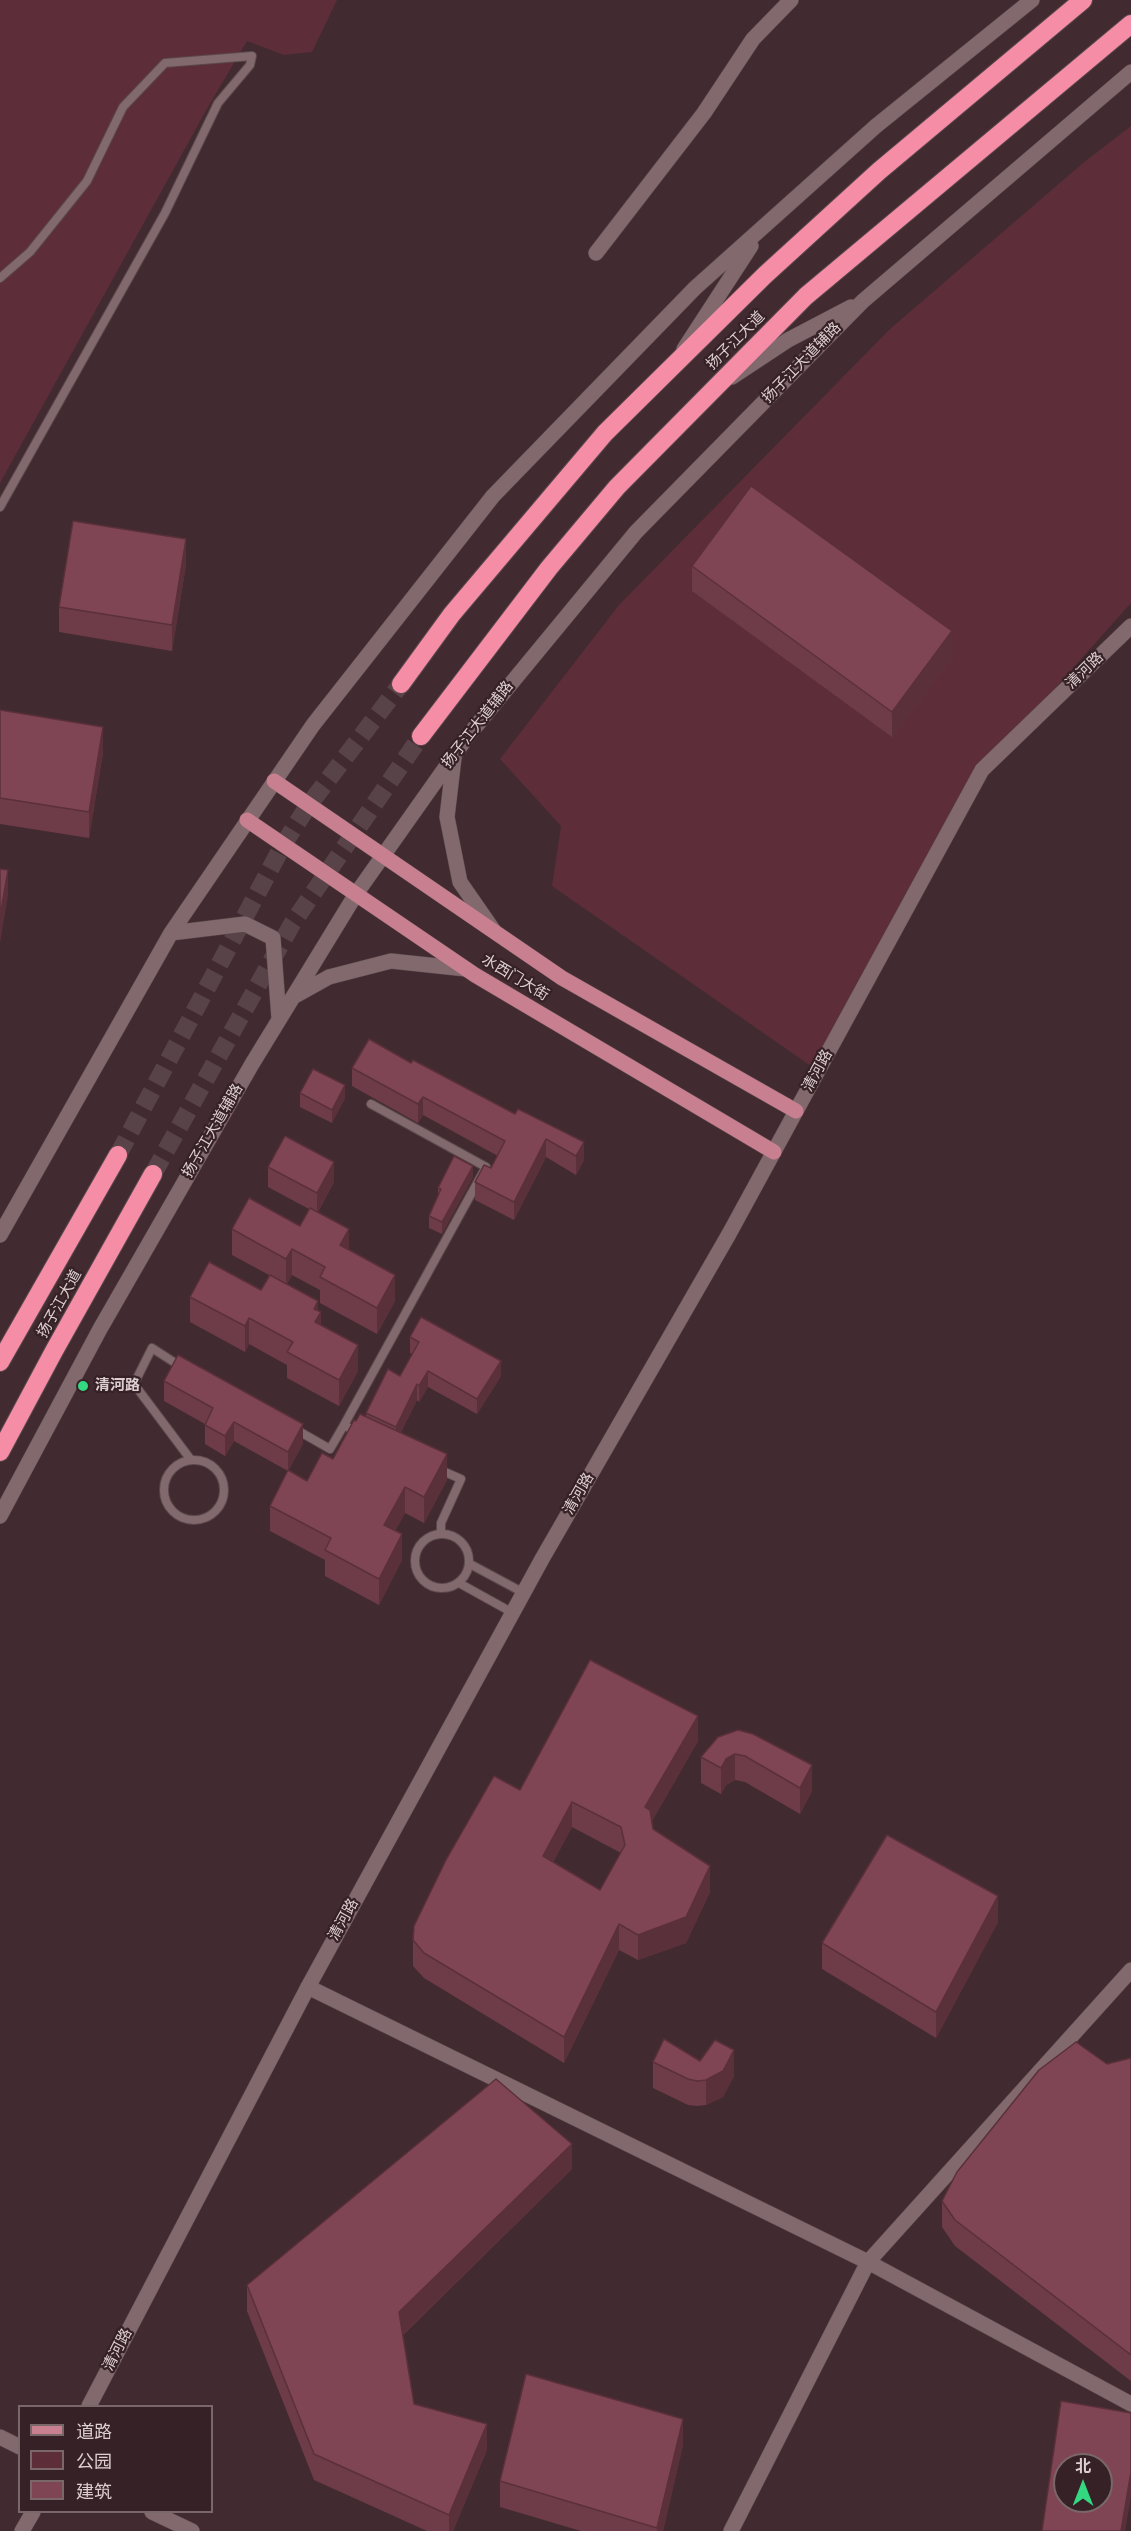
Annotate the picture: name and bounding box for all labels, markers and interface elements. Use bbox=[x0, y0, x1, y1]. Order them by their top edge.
street label: 扬子江大道 bbox=[703, 308, 769, 374]
street label: 扬子江大道辅路 bbox=[759, 319, 845, 407]
street label: 清河路 bbox=[1063, 649, 1107, 693]
street label: 扬子江大道辅路 bbox=[439, 678, 517, 772]
street label: 水西门大街 bbox=[478, 951, 552, 1005]
street label: 清河路 bbox=[799, 1047, 837, 1095]
street label: 扬子江大道辅路 bbox=[179, 1081, 247, 1181]
street label: 扬子江大道 bbox=[34, 1267, 86, 1341]
place label: 清河路 bbox=[95, 1377, 140, 1395]
marker: 清河路 bbox=[76, 1379, 90, 1393]
street label: 清河路 bbox=[560, 1470, 598, 1518]
street label: 清河路 bbox=[325, 1896, 363, 1944]
street label: 清河路 bbox=[100, 2326, 136, 2374]
legend bbox=[18, 2405, 213, 2513]
text: 道路 bbox=[76, 2422, 112, 2442]
text: 公园 bbox=[76, 2452, 112, 2472]
north arrow bbox=[1053, 2453, 1113, 2513]
text: 北 bbox=[1075, 2458, 1091, 2475]
text: 建筑 bbox=[76, 2482, 112, 2502]

